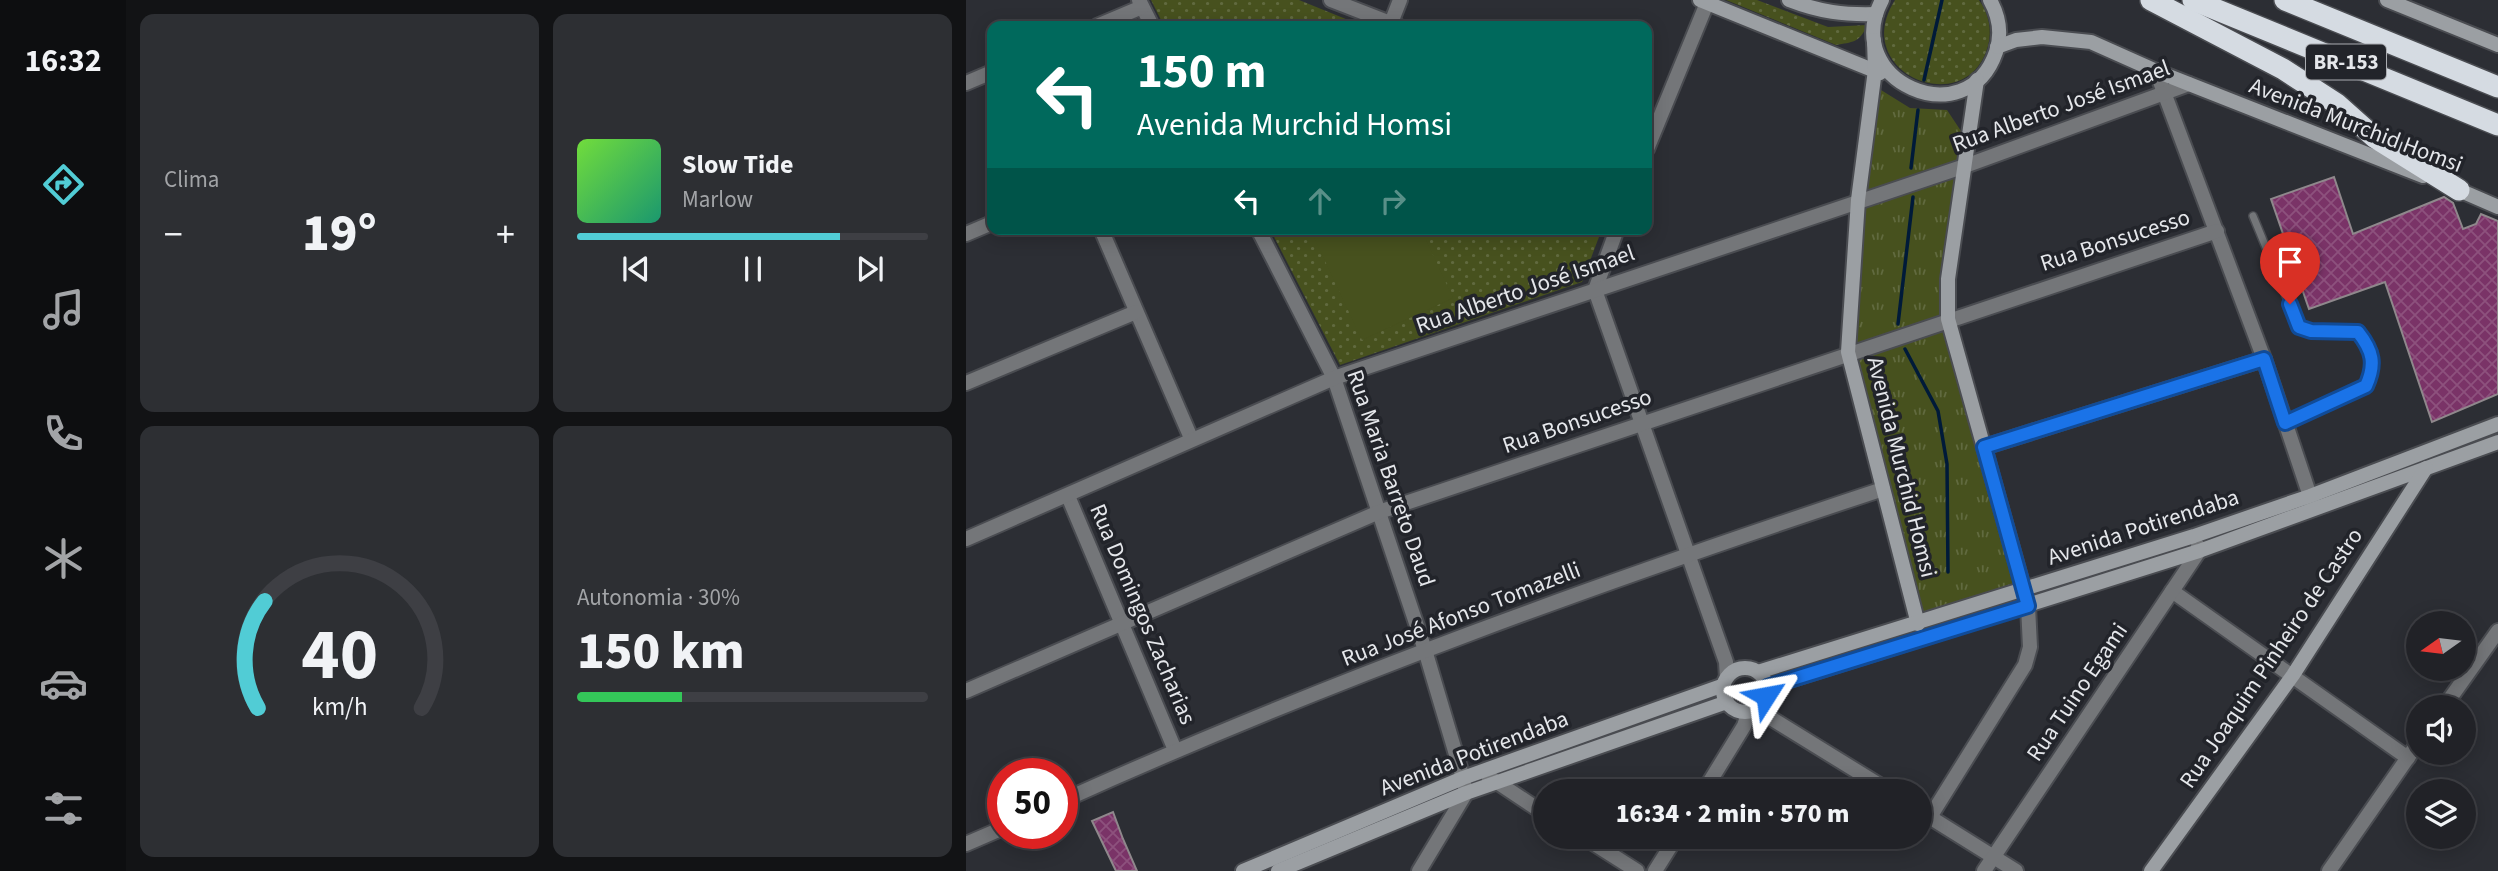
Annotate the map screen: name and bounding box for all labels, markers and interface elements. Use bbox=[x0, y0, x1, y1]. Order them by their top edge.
text: 150 m bbox=[1137, 37, 1266, 107]
text: 16:32 bbox=[24, 38, 102, 84]
road number: BR-153 bbox=[2306, 44, 2386, 80]
icon: left bbox=[1022, 49, 1113, 140]
street label: Rua Alberto José Ismael bbox=[1948, 51, 2174, 161]
street label: Avenida Murchid Homsi bbox=[2244, 69, 2468, 181]
text: Avenida Murchid Homsi bbox=[1137, 102, 1452, 148]
text: Slow Tide bbox=[682, 146, 793, 183]
icon: directions bbox=[39, 160, 88, 209]
text: Clima bbox=[164, 163, 219, 196]
icon: left bbox=[1228, 182, 1266, 220]
icon: ahead bbox=[1301, 182, 1339, 220]
icon: right bbox=[1374, 182, 1412, 220]
text: Marlow bbox=[682, 183, 753, 216]
text: 19° bbox=[302, 197, 377, 271]
street label: Rua Bonsucesso bbox=[2036, 200, 2194, 280]
text: − bbox=[164, 208, 183, 262]
text: + bbox=[496, 208, 515, 262]
pin bbox=[2260, 232, 2320, 304]
street label: Rua Alberto José Ismael bbox=[1411, 236, 1639, 342]
icon: arrive bbox=[2271, 243, 2309, 281]
icon: previous bbox=[617, 250, 655, 288]
icon: pause bbox=[734, 250, 772, 288]
icon: next bbox=[851, 250, 889, 288]
icon: music bbox=[39, 285, 88, 334]
street label: Avenida Murchid Homsi bbox=[1859, 353, 1945, 581]
street label: Rua Maria Barreto Daud bbox=[1338, 365, 1444, 591]
street label: Rua Bonsucesso bbox=[1498, 380, 1656, 462]
icon: phone bbox=[39, 409, 88, 458]
street label: Avenida Potirendaba bbox=[2043, 480, 2243, 574]
street label: Rua Domingos Zacharias bbox=[1082, 499, 1204, 729]
street label: Rua Joaquim Pinheiro de Castro bbox=[2171, 521, 2371, 795]
icon: climate bbox=[39, 534, 88, 583]
street label: Rua José Afonso Tomazelli bbox=[1337, 553, 1585, 675]
text: Autonomia · 30% bbox=[577, 581, 740, 614]
text: 40 bbox=[301, 603, 378, 707]
north arrow bbox=[2406, 611, 2476, 681]
map controls bbox=[2406, 611, 2476, 849]
text: 150 km bbox=[577, 615, 745, 689]
street label: Rua Tuino Egami bbox=[2018, 616, 2136, 768]
icon: car bbox=[39, 659, 88, 708]
position arrow bbox=[1729, 659, 1803, 733]
text: km/h bbox=[312, 688, 367, 724]
button: sound bbox=[2406, 695, 2476, 765]
street label: Avenida Potirendaba bbox=[1375, 702, 1573, 804]
speed limit sign: 50 bbox=[987, 758, 1078, 849]
button: layers bbox=[2406, 779, 2476, 849]
icon: filters bbox=[39, 784, 88, 833]
text: 16:34 · 2 min · 570 m bbox=[1616, 795, 1849, 832]

